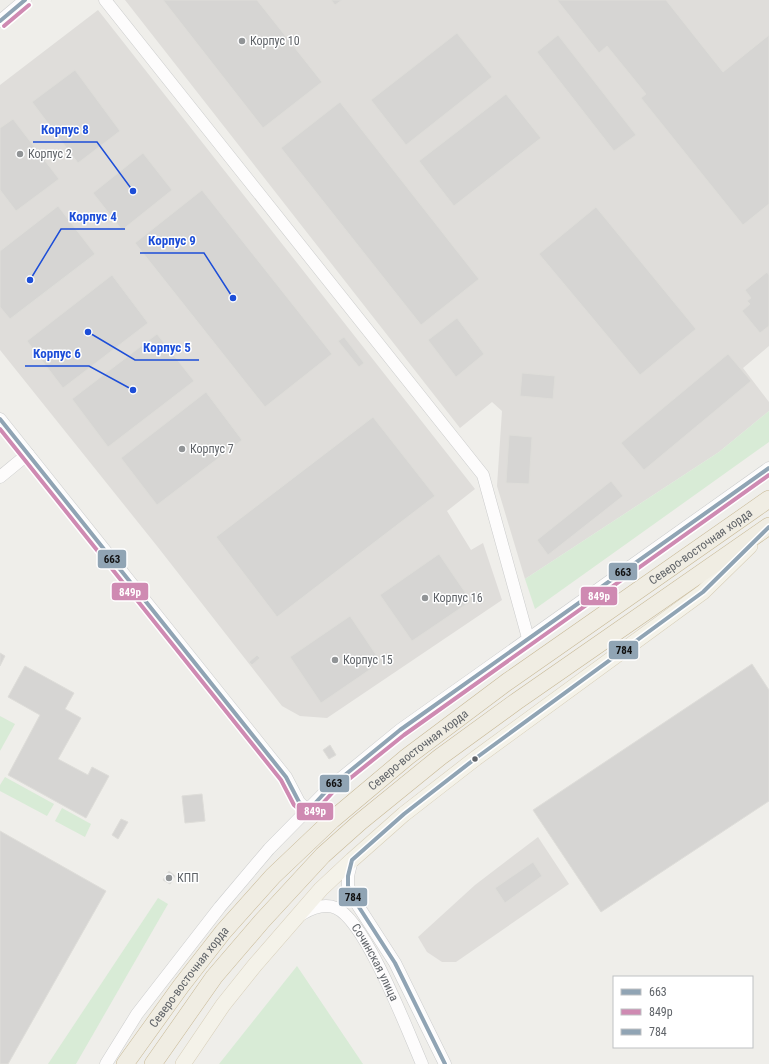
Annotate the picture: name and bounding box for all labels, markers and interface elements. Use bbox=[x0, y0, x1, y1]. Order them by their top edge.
place label: Корпус 10 bbox=[250, 34, 300, 48]
marker: Корпус 10 bbox=[237, 36, 247, 46]
callout: Корпус 8 bbox=[33, 117, 97, 142]
text: Корпус 8 bbox=[41, 122, 89, 137]
place label: Корпус 2 bbox=[28, 147, 72, 161]
marker: Корпус 2 bbox=[15, 149, 25, 159]
callout: Корпус 4 bbox=[61, 204, 125, 229]
text: Корпус 4 bbox=[69, 209, 117, 224]
callout: Корпус 9 bbox=[140, 228, 204, 253]
text: Корпус 9 bbox=[148, 233, 196, 248]
callout: Корпус 5 bbox=[135, 335, 199, 360]
text: Корпус 5 bbox=[143, 340, 191, 355]
callout: Корпус 6 bbox=[25, 341, 89, 366]
text: Корпус 6 bbox=[33, 346, 81, 361]
place label: Корпус 7 bbox=[190, 442, 234, 456]
marker: Корпус 7 bbox=[177, 444, 187, 454]
street label: Северо-восточная хорда bbox=[646, 506, 755, 588]
line badge: 663 bbox=[97, 549, 127, 569]
text: 663 bbox=[104, 553, 121, 566]
line badge: 663 bbox=[608, 562, 638, 581]
text: 663 bbox=[615, 566, 632, 579]
line badge: 849р bbox=[111, 582, 149, 601]
text: 849р bbox=[119, 586, 142, 599]
line badge: 849р bbox=[580, 586, 618, 606]
text: 849р bbox=[588, 590, 611, 603]
place label: Корпус 16 bbox=[433, 591, 483, 605]
marker: Корпус 16 bbox=[420, 593, 430, 603]
line badge: 784 bbox=[608, 640, 639, 660]
text: 784 bbox=[616, 644, 633, 657]
place label: Корпус 15 bbox=[343, 653, 393, 667]
marker: Корпус 15 bbox=[330, 655, 340, 665]
street label: Северо-восточная хорда bbox=[366, 706, 471, 793]
unlabelled marker bbox=[470, 754, 480, 764]
line badge: 663 bbox=[319, 774, 350, 793]
text: 663 bbox=[326, 777, 343, 790]
line badge: 849р bbox=[296, 802, 334, 821]
text: 849р bbox=[304, 805, 327, 818]
place label: КПП bbox=[177, 871, 199, 885]
marker: КПП bbox=[164, 873, 174, 883]
line badge: 784 bbox=[338, 887, 368, 907]
text: 784 bbox=[345, 891, 362, 904]
street label: Сочинская улица bbox=[349, 921, 401, 1003]
street label: Северо-восточная хорда bbox=[146, 923, 232, 1030]
legend bbox=[613, 976, 753, 1048]
text: 663 bbox=[649, 985, 667, 999]
text: 849р bbox=[649, 1005, 673, 1019]
text: 784 bbox=[649, 1025, 667, 1039]

